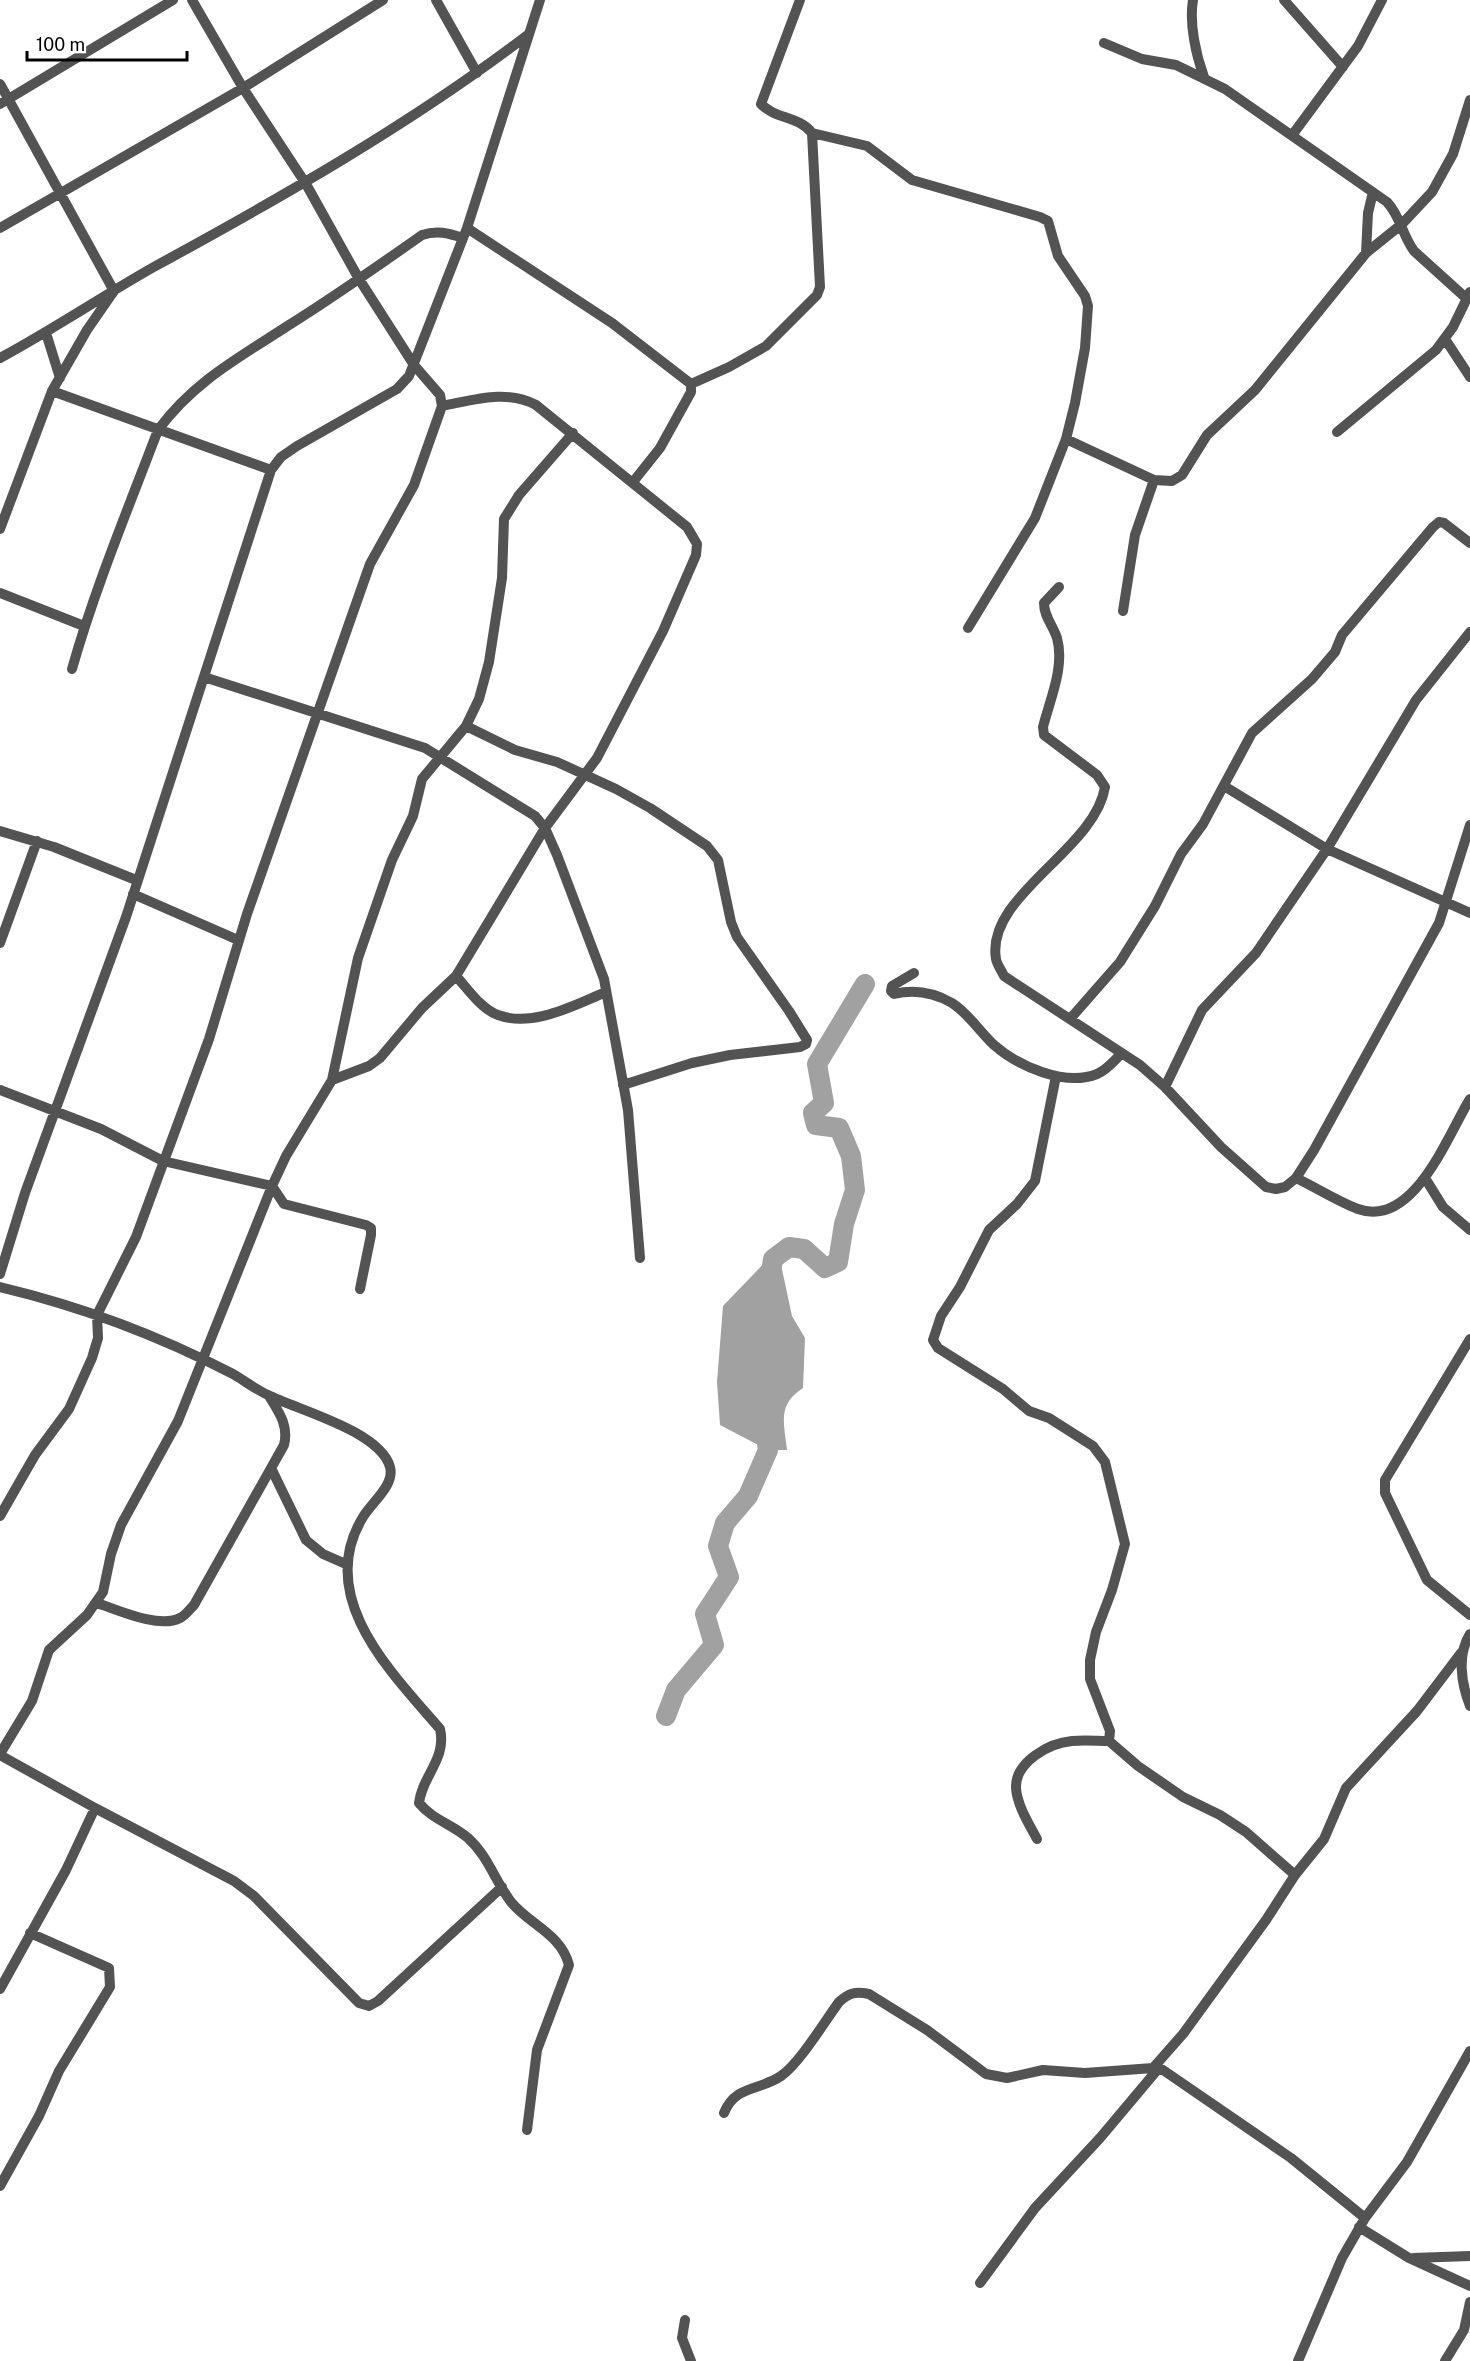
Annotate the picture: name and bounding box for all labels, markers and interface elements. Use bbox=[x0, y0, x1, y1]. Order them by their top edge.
scale bar bbox=[27, 24, 188, 62]
text: 100 m bbox=[36, 34, 85, 55]

